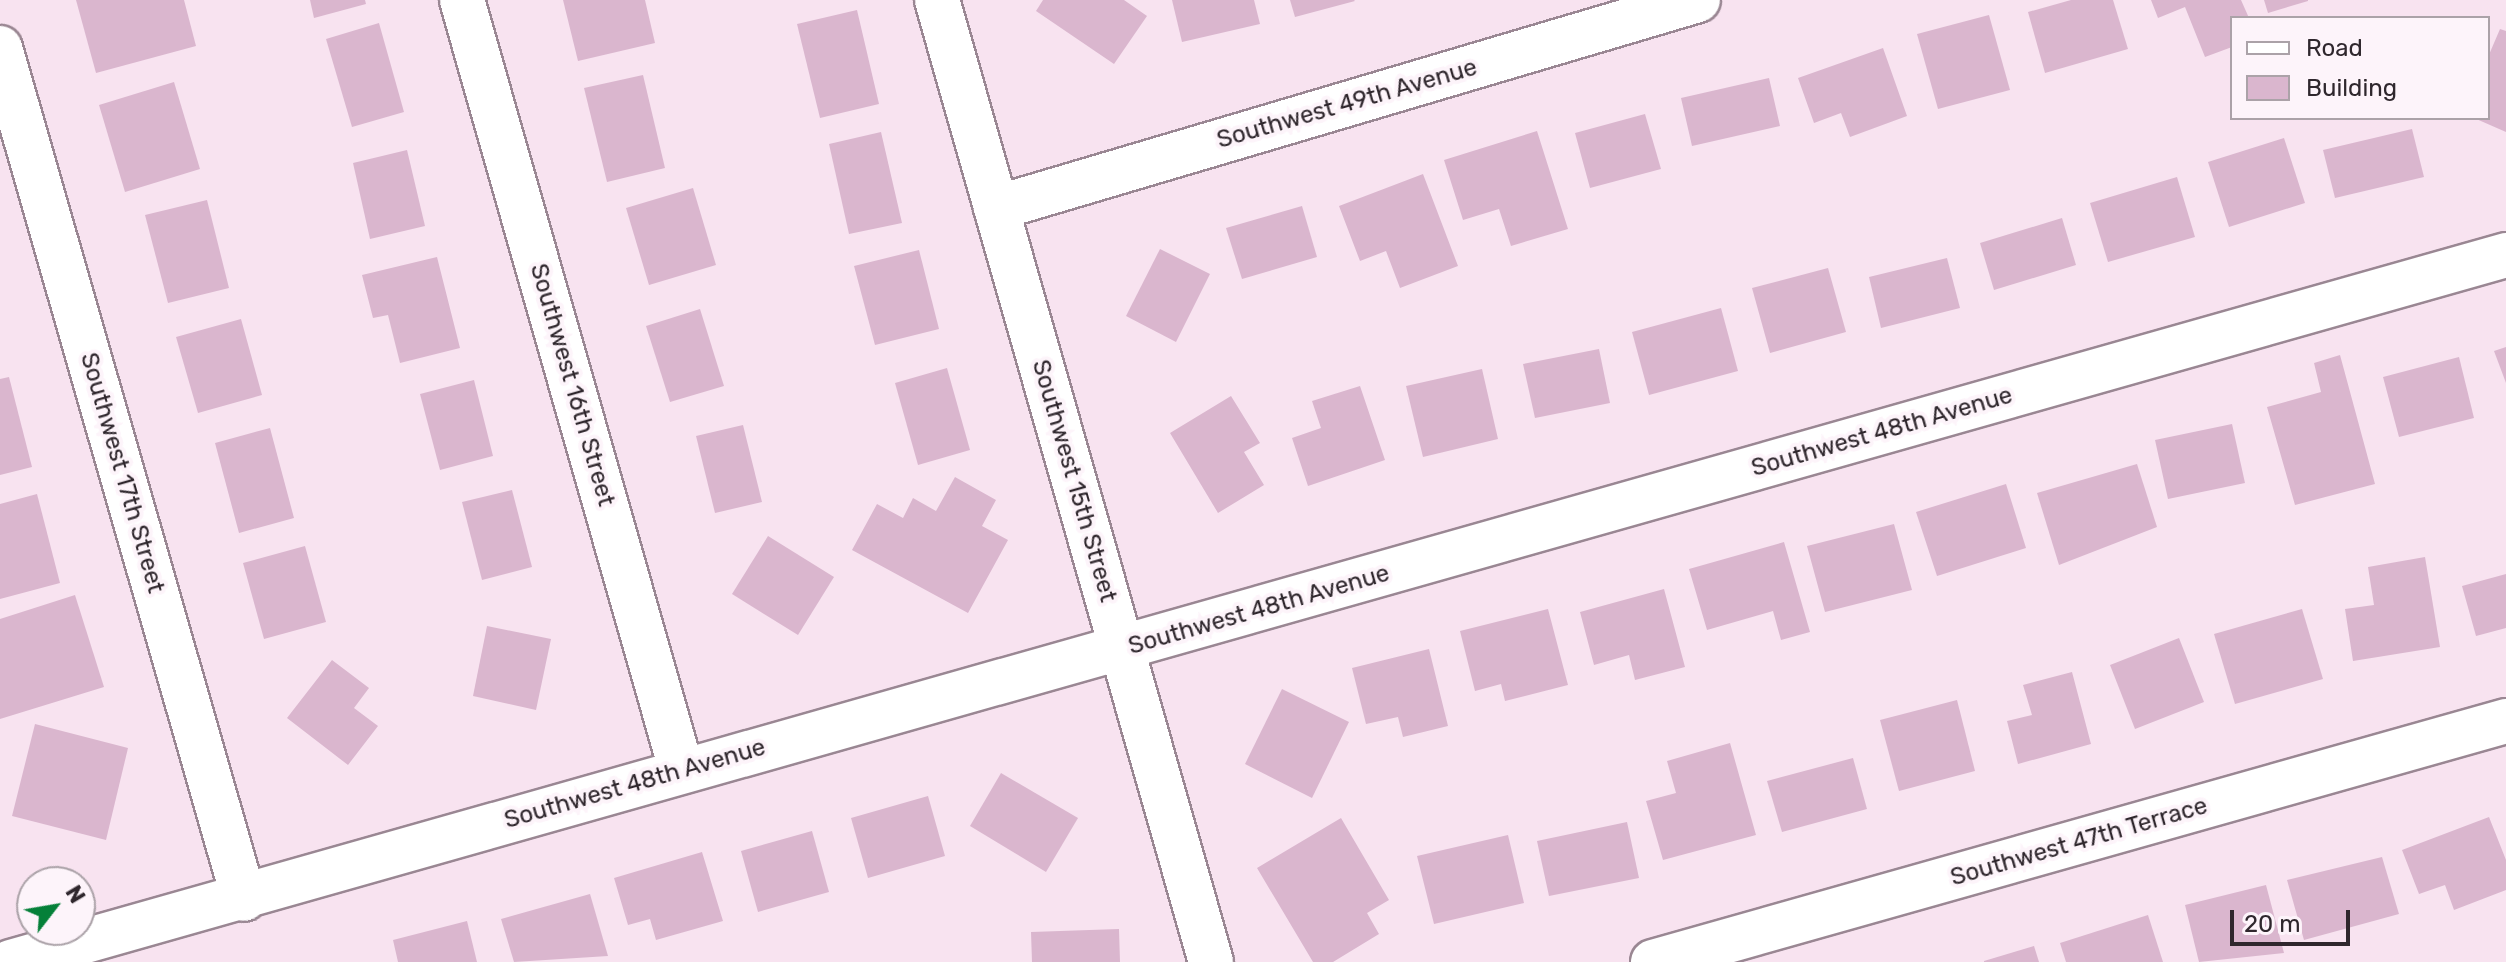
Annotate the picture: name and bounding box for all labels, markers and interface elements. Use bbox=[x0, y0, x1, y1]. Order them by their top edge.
legend bbox=[2230, 16, 2490, 120]
text: Road bbox=[2306, 34, 2363, 62]
street label: Southwest 49th Avenue bbox=[1213, 53, 1481, 155]
text: Building bbox=[2306, 74, 2397, 102]
street label: Southwest 16th Street bbox=[524, 260, 620, 510]
street label: Southwest 17th Street bbox=[74, 350, 170, 596]
street label: Southwest 15th Street bbox=[1026, 357, 1122, 605]
street label: Southwest 48th Avenue bbox=[1748, 381, 2016, 483]
street label: Southwest 48th Avenue bbox=[1125, 559, 1393, 661]
street label: Southwest 48th Avenue bbox=[501, 733, 769, 835]
street label: Southwest 47th Terrace bbox=[1947, 791, 2211, 893]
north arrow bbox=[16, 866, 96, 946]
text: N bbox=[60, 881, 91, 908]
scale bar bbox=[2234, 894, 2354, 944]
text: 20 m bbox=[2244, 910, 2301, 938]

